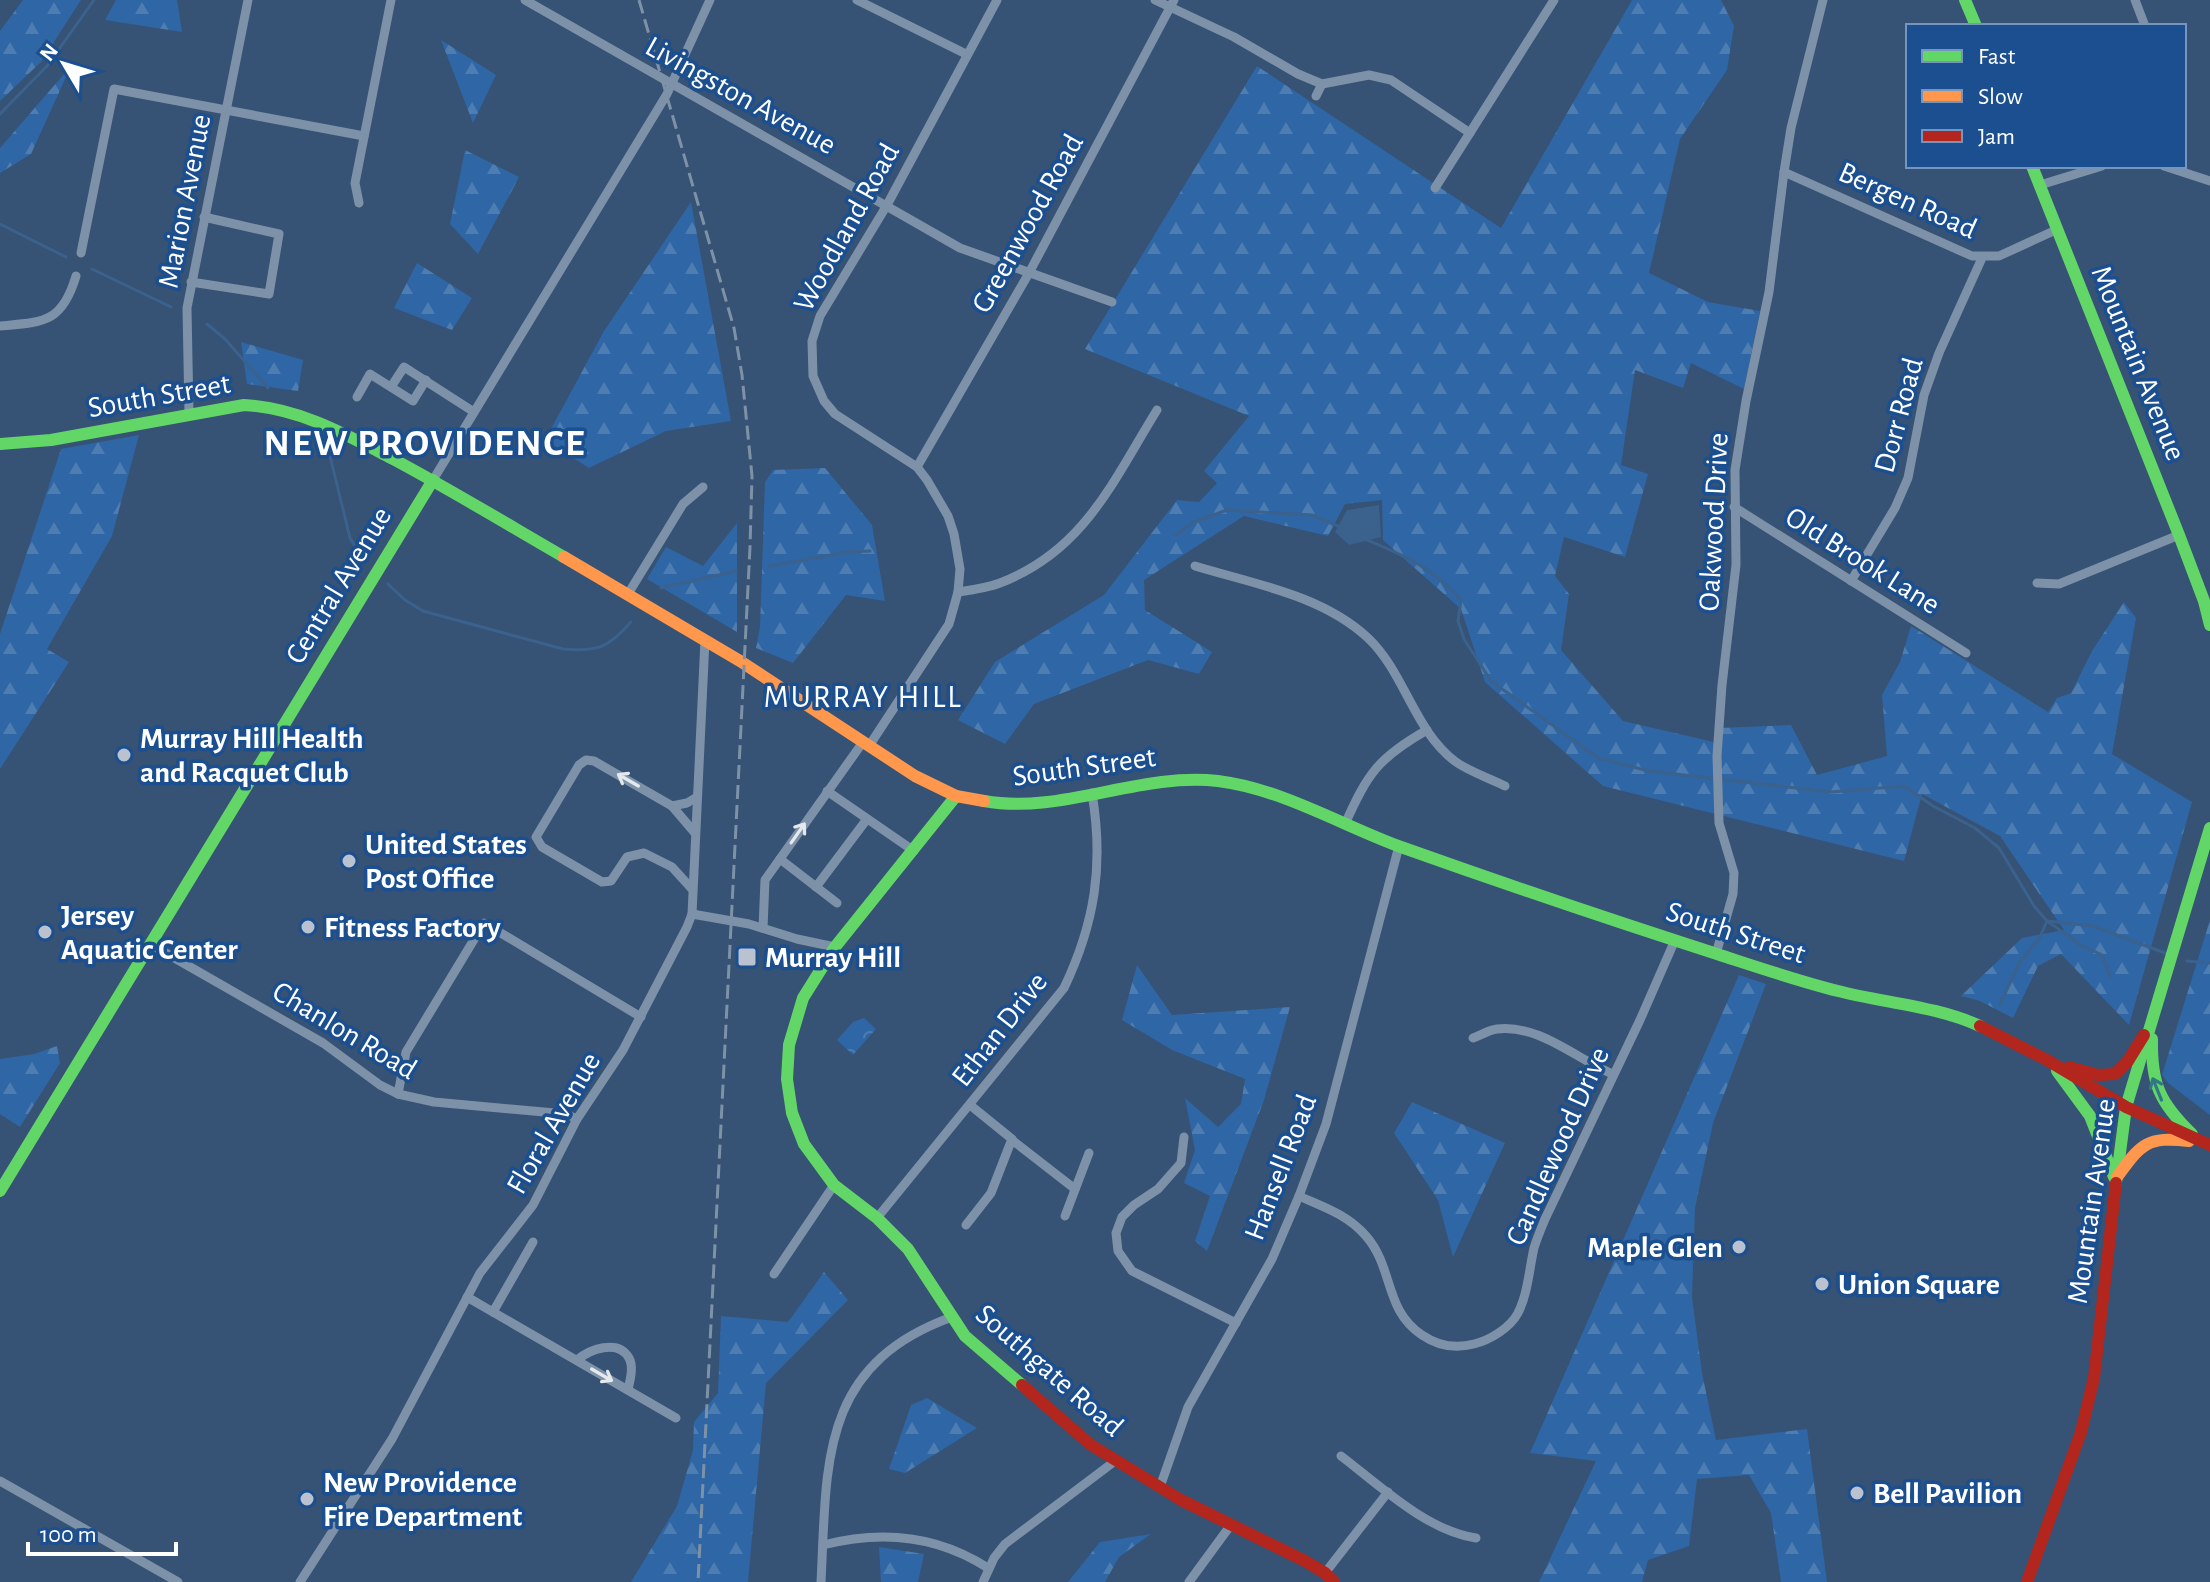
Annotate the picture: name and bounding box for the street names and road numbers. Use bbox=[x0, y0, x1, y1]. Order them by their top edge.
street label: Livingston Avenue bbox=[640, 31, 841, 160]
street label: Marion Avenue bbox=[153, 112, 217, 291]
street label: Greenwood Road bbox=[967, 129, 1089, 318]
street label: Woodland Road bbox=[788, 138, 905, 317]
street label: Bergen Road bbox=[1834, 157, 1981, 245]
street label: Mountain Avenue bbox=[2085, 262, 2191, 465]
street label: Dorr Road bbox=[1869, 354, 1929, 476]
street label: South Street bbox=[85, 369, 233, 423]
street label: Oakwood Drive bbox=[1694, 432, 1734, 612]
street label: Central Avenue bbox=[280, 502, 397, 669]
street label: Old Brook Lane bbox=[1780, 502, 1945, 620]
street label: South Street bbox=[1011, 742, 1158, 792]
street label: South Street bbox=[1662, 896, 1809, 970]
street label: Ethan Drive bbox=[946, 967, 1053, 1092]
street label: Chanlon Road bbox=[267, 976, 422, 1085]
street label: Candlewood Drive bbox=[1501, 1043, 1615, 1250]
street label: Floral Avenue bbox=[501, 1048, 606, 1199]
street label: Hansell Road bbox=[1239, 1090, 1322, 1244]
street label: Mountain Avenue bbox=[2063, 1097, 2121, 1306]
street label: Southgate Road bbox=[970, 1299, 1129, 1443]

